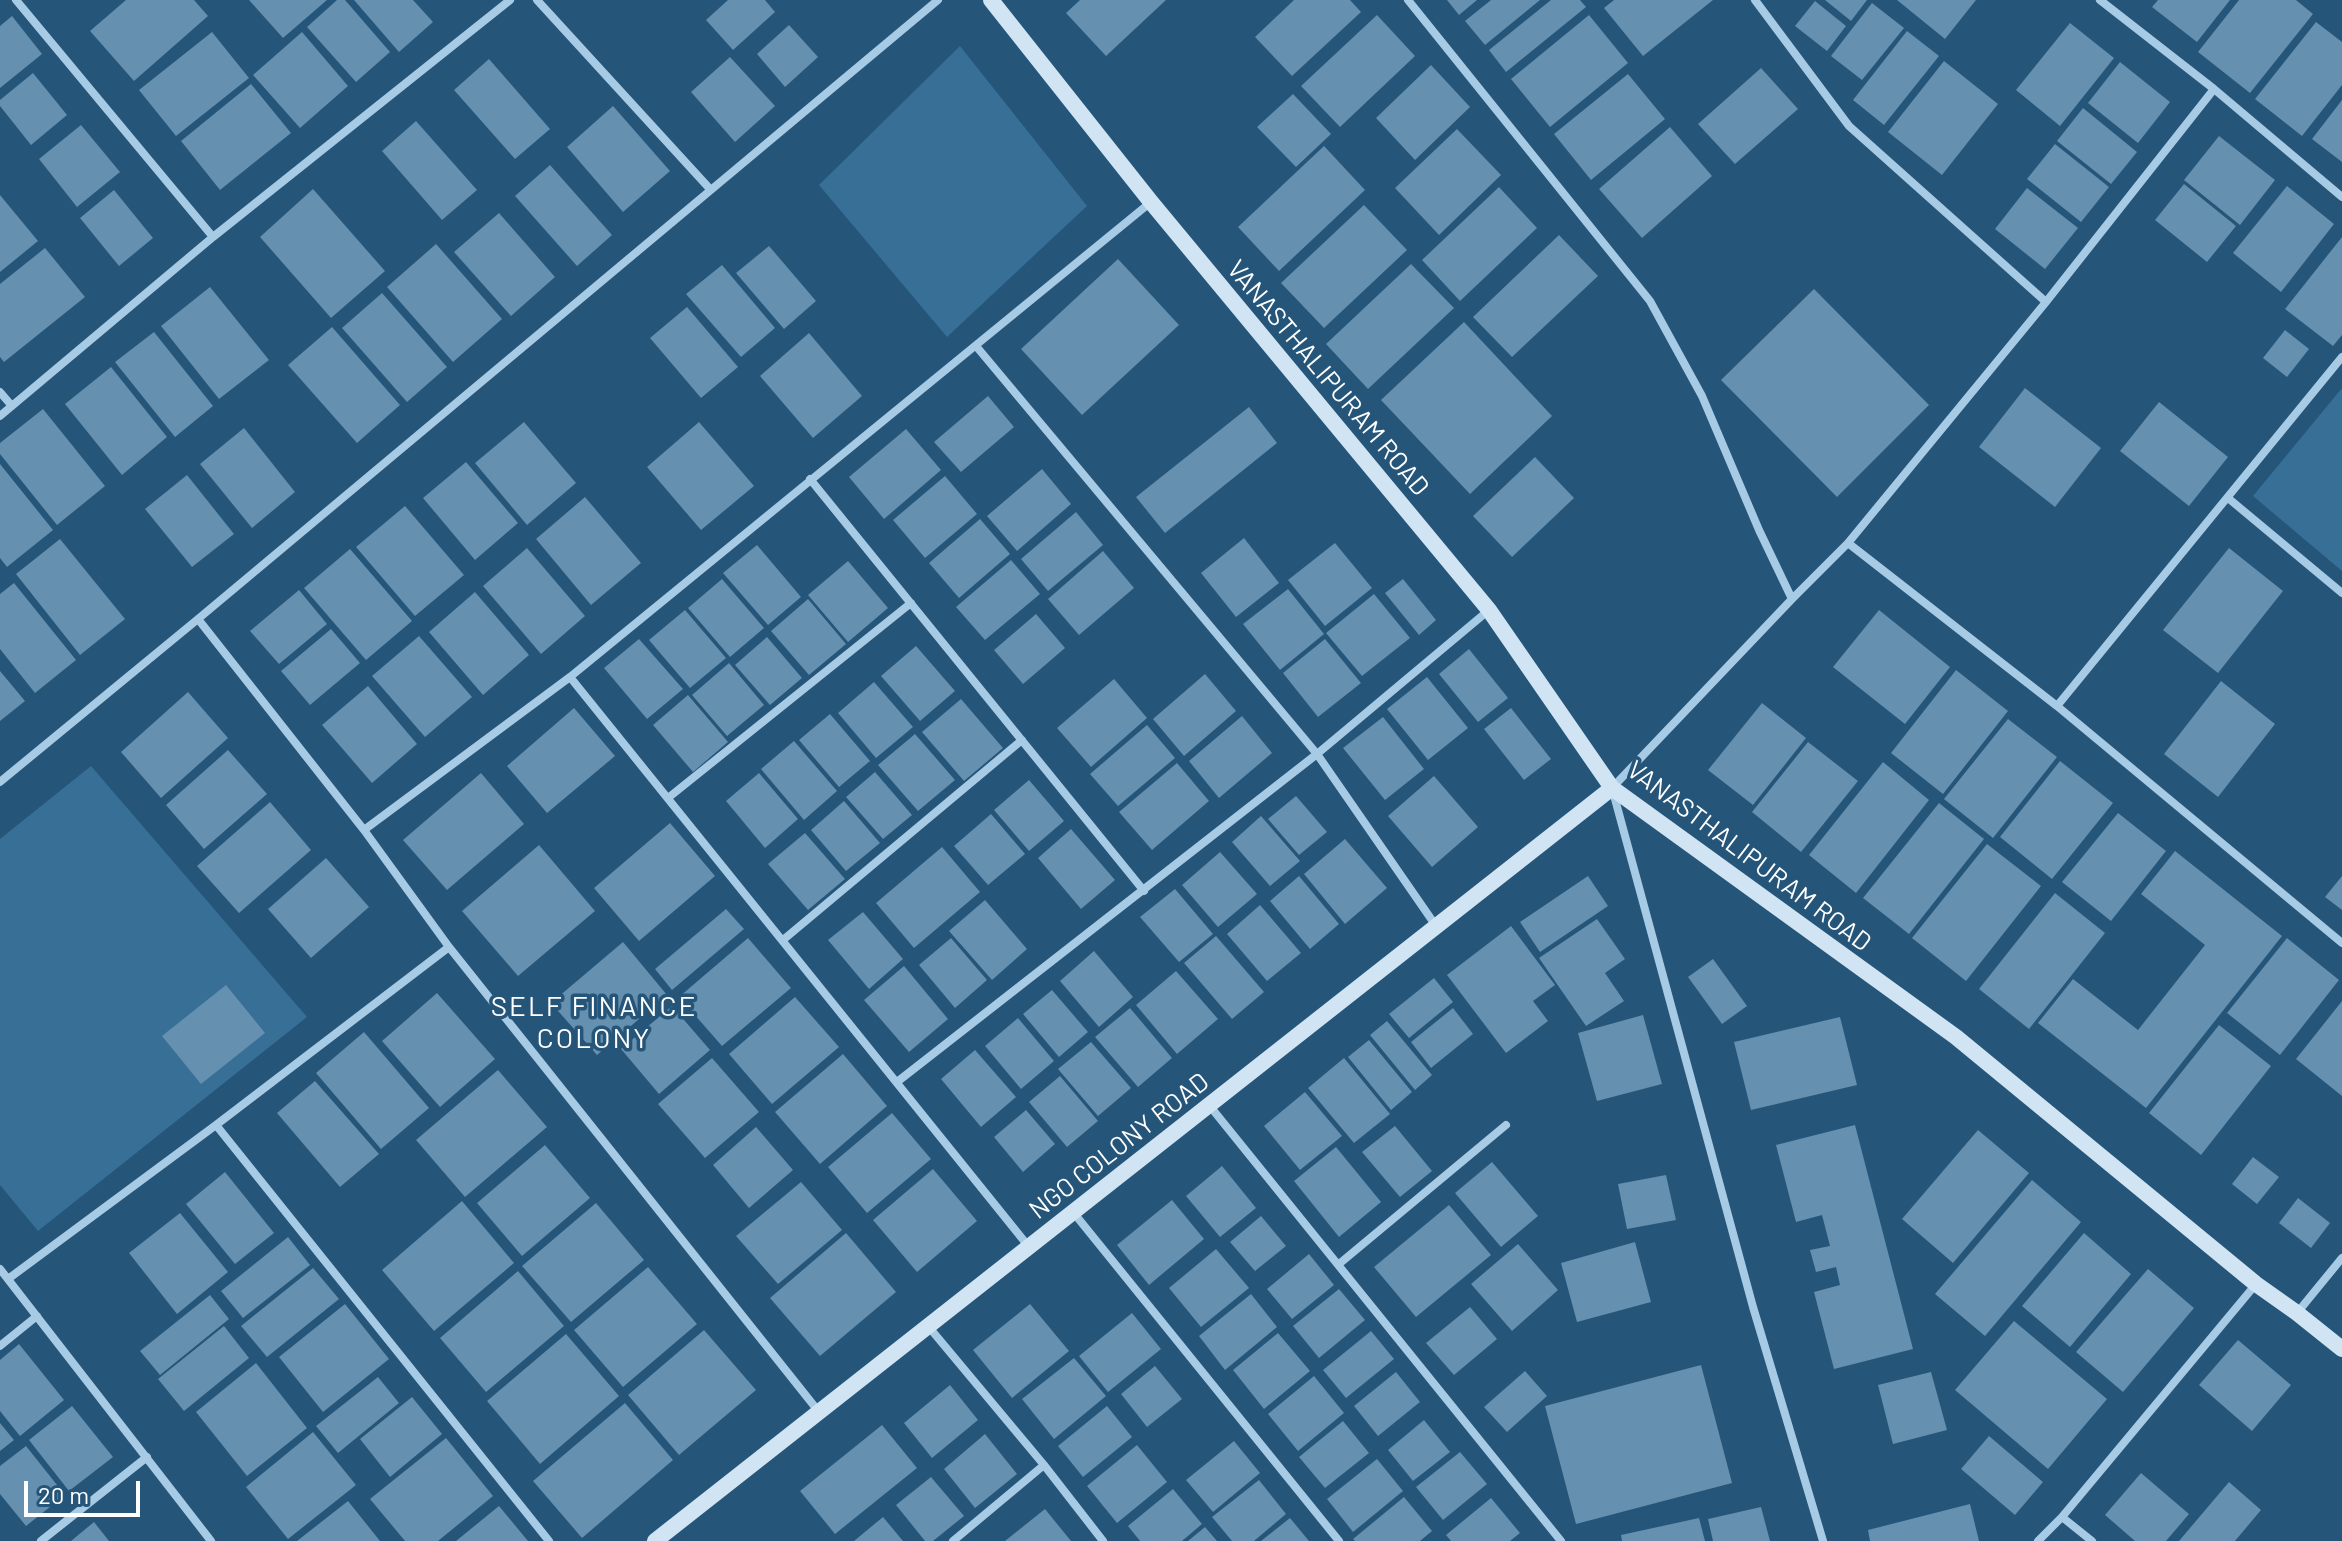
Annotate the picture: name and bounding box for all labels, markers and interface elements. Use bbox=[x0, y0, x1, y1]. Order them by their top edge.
street label: VANASTHALIPURAM ROAD bbox=[1220, 254, 1436, 502]
street label: VANASTHALIPURAM ROAD bbox=[1621, 754, 1877, 958]
district label: SELF FINANCE COLONY bbox=[491, 990, 697, 1056]
street label: NGO COLONY ROAD bbox=[1023, 1066, 1215, 1226]
scale bar bbox=[28, 1465, 144, 1515]
text: 20 m bbox=[38, 1480, 89, 1509]

